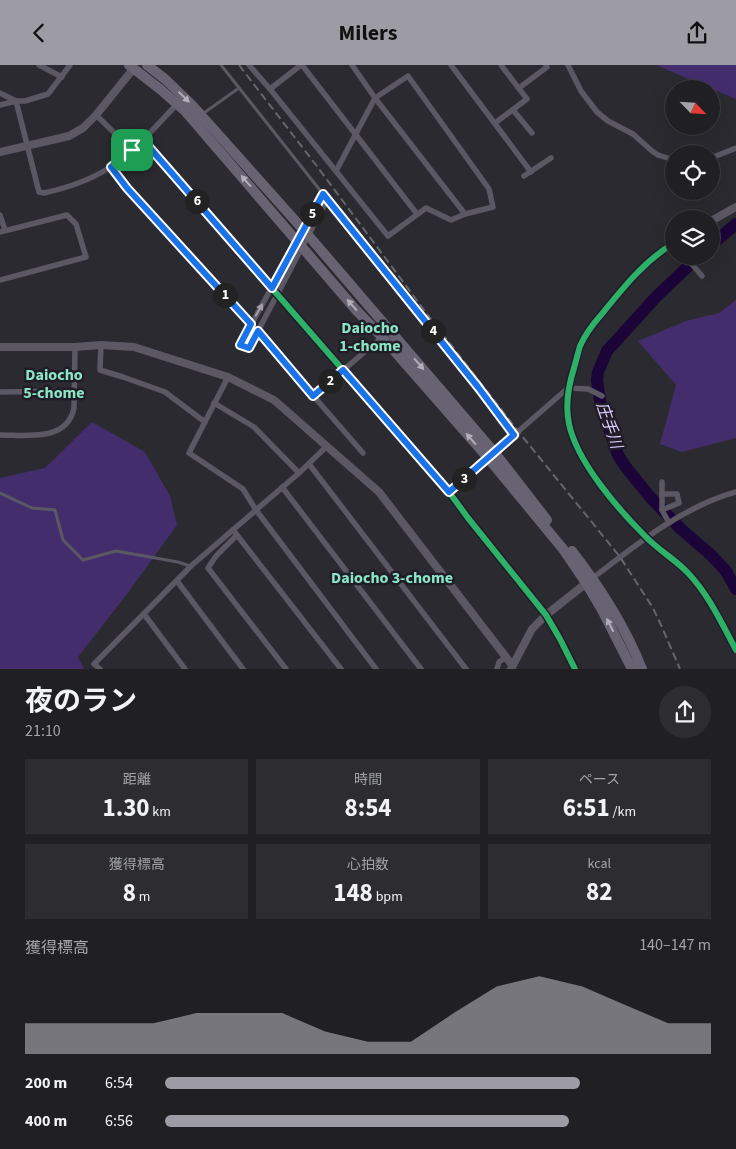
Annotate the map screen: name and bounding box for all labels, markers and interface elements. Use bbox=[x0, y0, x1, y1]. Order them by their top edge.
text: Milers bbox=[339, 17, 397, 49]
icon: back bbox=[25, 19, 53, 47]
icon: share bbox=[683, 19, 711, 47]
north arrow bbox=[665, 80, 720, 135]
map controls bbox=[665, 80, 720, 265]
one-way arrow bbox=[177, 91, 189, 103]
pin bbox=[111, 129, 153, 171]
icon: arrive bbox=[118, 136, 146, 164]
button: locate bbox=[665, 145, 720, 200]
one-way arrow bbox=[240, 176, 252, 188]
pin: 6 bbox=[184, 189, 210, 213]
text: 6 bbox=[194, 191, 201, 211]
pin: 5 bbox=[300, 201, 324, 227]
text: 5 bbox=[309, 204, 316, 224]
button: layers bbox=[665, 210, 720, 265]
pin: 1 bbox=[212, 283, 238, 307]
text: 1 bbox=[222, 285, 229, 305]
one-way arrow bbox=[346, 299, 358, 311]
one-way arrow bbox=[255, 304, 264, 317]
district label: Daiocho 1-chome bbox=[339, 317, 401, 357]
pin: 4 bbox=[420, 319, 446, 343]
text: 4 bbox=[430, 321, 437, 341]
one-way arrow bbox=[413, 357, 424, 370]
district label: Daiocho 5-chome bbox=[23, 364, 85, 404]
pin: 2 bbox=[318, 369, 342, 393]
text: 2 bbox=[327, 371, 334, 391]
water label: 庄手川 bbox=[591, 399, 628, 453]
one-way arrow bbox=[465, 434, 477, 446]
pin: 3 bbox=[452, 467, 476, 491]
text: 3 bbox=[461, 469, 468, 489]
district label: Daiocho 3-chome bbox=[331, 567, 453, 589]
one-way arrow bbox=[606, 618, 614, 633]
text: 夜のラン bbox=[25, 681, 137, 721]
button: share bbox=[659, 686, 711, 738]
text: 21:10 bbox=[25, 720, 61, 742]
text: 距離 bbox=[123, 770, 151, 790]
text: 時間 bbox=[354, 770, 382, 790]
text: ペース bbox=[579, 770, 620, 790]
text: 1.30 bbox=[102, 790, 150, 826]
text: 8:54 bbox=[344, 790, 392, 826]
text: 6:51 bbox=[563, 790, 610, 826]
text: km bbox=[150, 802, 171, 822]
text: /km bbox=[610, 802, 636, 822]
text: kcal bbox=[588, 854, 611, 874]
text: 獲得標高 bbox=[109, 855, 165, 875]
text: 心拍数 bbox=[347, 855, 389, 875]
text: 82 bbox=[586, 874, 613, 910]
text: 8 bbox=[123, 875, 136, 911]
text: 148 bbox=[333, 875, 373, 911]
text: m bbox=[136, 887, 150, 907]
text: bpm bbox=[373, 887, 403, 907]
text: 140–147 m bbox=[639, 934, 711, 956]
text: 獲得標高 bbox=[25, 937, 89, 959]
text: 200 m bbox=[25, 1072, 67, 1094]
text: 6:54 bbox=[105, 1072, 133, 1094]
text: 400 m bbox=[25, 1110, 67, 1132]
text: 6:56 bbox=[105, 1110, 133, 1132]

